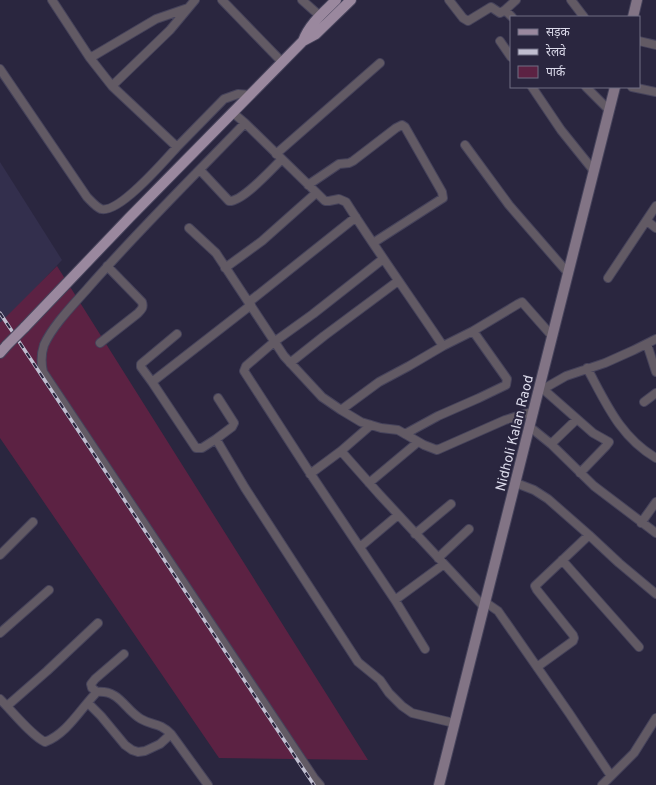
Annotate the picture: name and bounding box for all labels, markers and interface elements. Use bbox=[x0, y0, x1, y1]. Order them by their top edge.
legend bbox=[510, 16, 640, 88]
text: सड़क bbox=[546, 25, 571, 41]
text: रेलवे bbox=[546, 44, 566, 61]
text: पार्क bbox=[546, 65, 566, 81]
street label: Nidholi Kalan Raod bbox=[493, 373, 538, 493]

